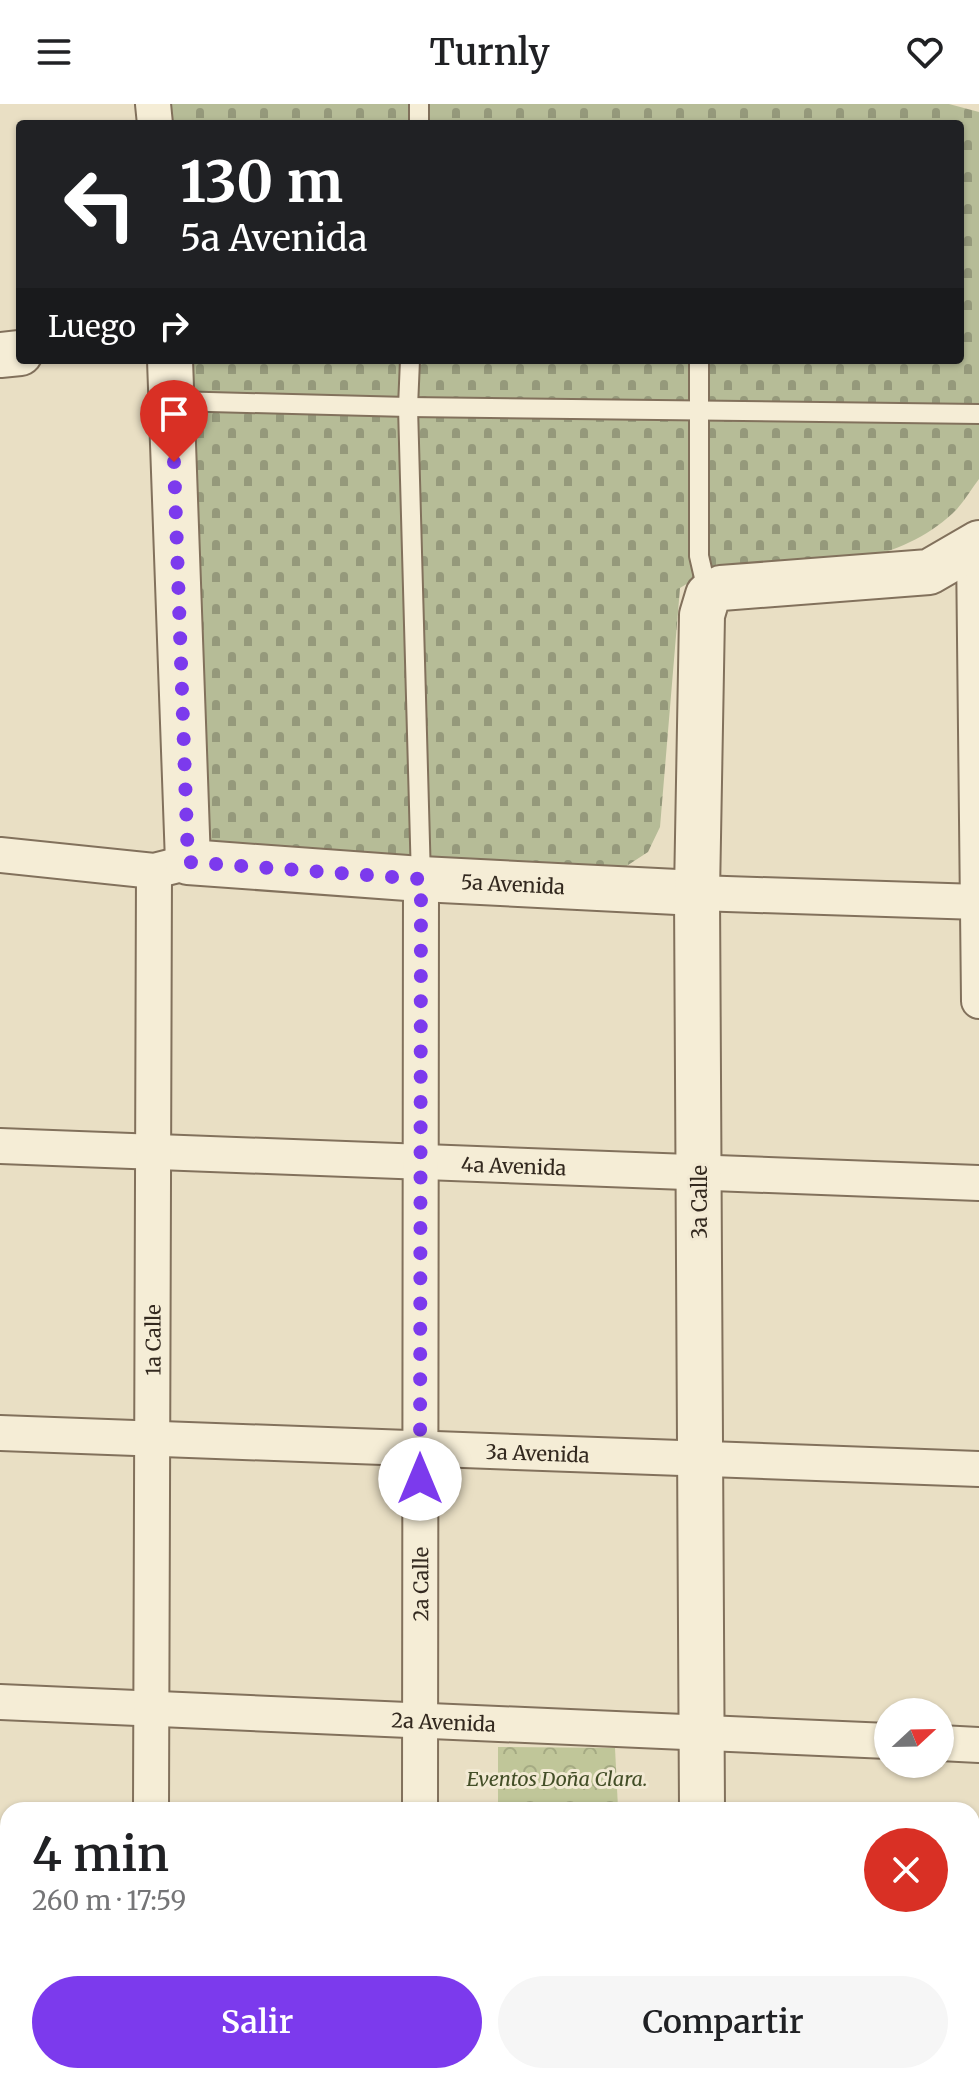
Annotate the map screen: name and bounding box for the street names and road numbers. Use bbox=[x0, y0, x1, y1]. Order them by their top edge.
street label: 5a Avenida bbox=[460, 869, 566, 899]
street label: 4a Avenida bbox=[461, 1151, 567, 1180]
street label: 3a Calle bbox=[687, 1165, 712, 1239]
street label: 1a Calle bbox=[140, 1304, 165, 1376]
street label: 3a Avenida bbox=[485, 1438, 590, 1467]
street label: 2a Calle bbox=[408, 1547, 433, 1621]
street label: 2a Avenida bbox=[391, 1707, 497, 1736]

